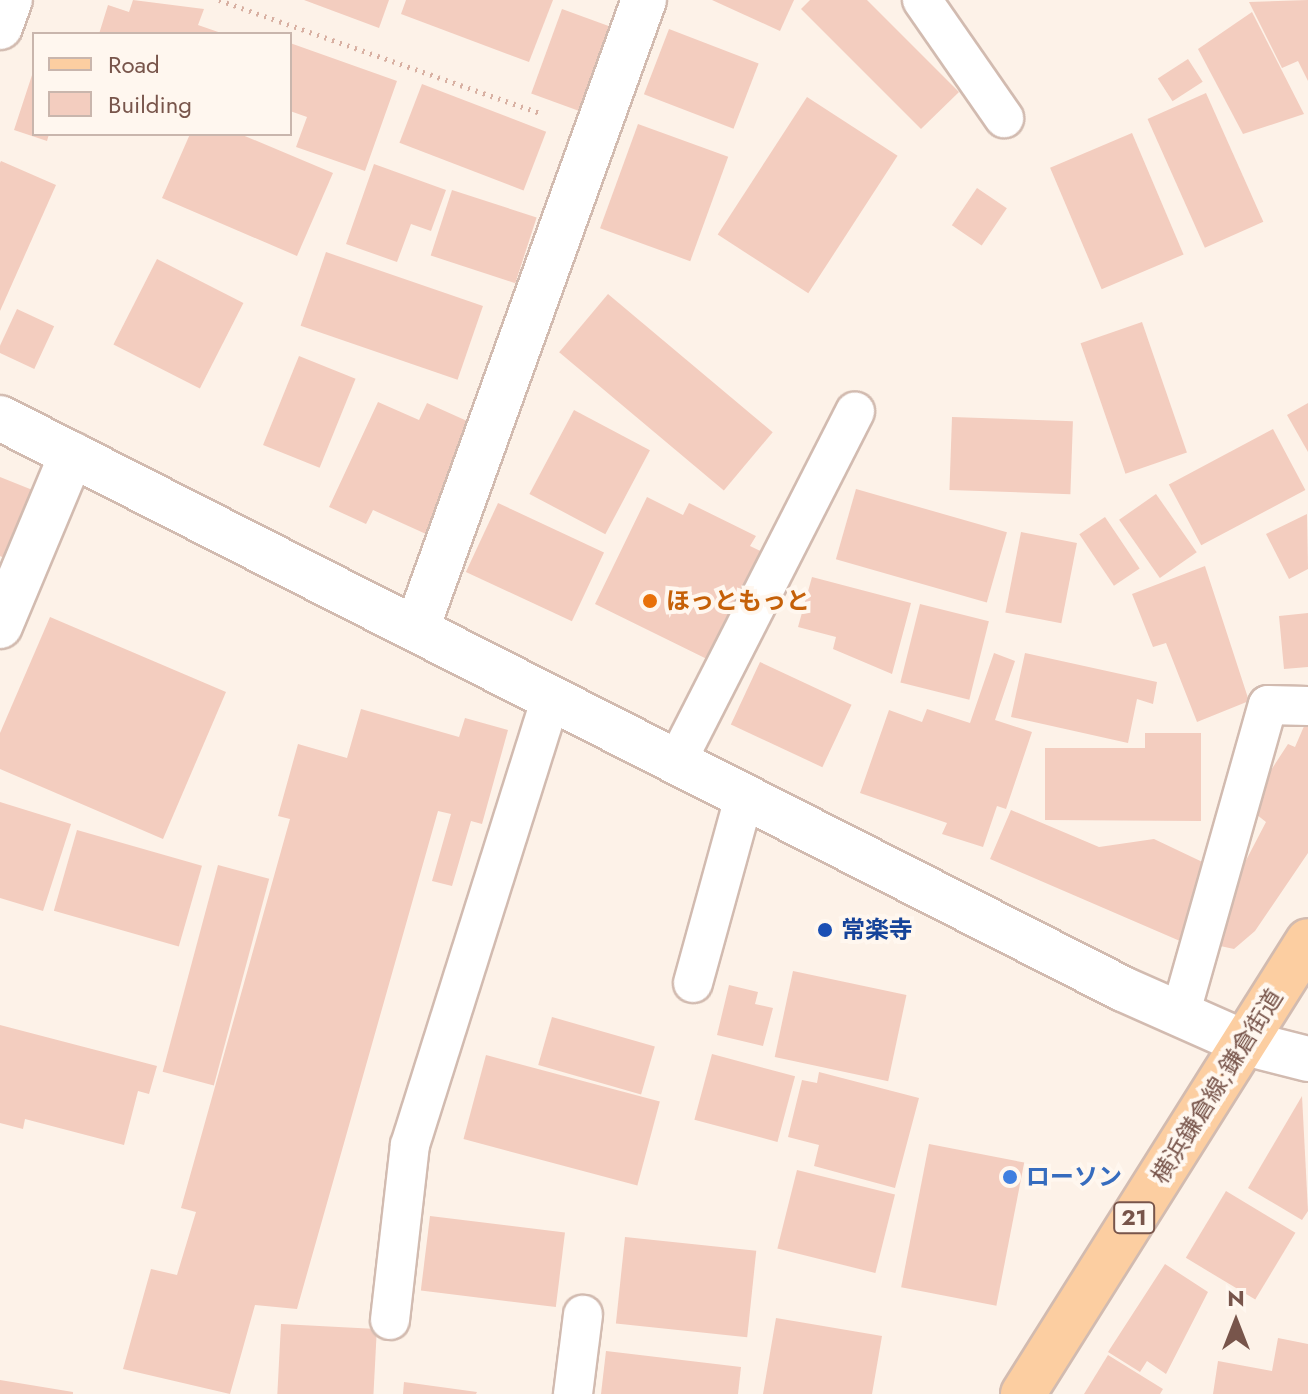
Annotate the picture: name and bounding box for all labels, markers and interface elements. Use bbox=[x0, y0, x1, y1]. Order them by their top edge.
legend bbox=[32, 32, 292, 136]
text: Road bbox=[108, 47, 160, 82]
text: Building bbox=[108, 87, 192, 122]
place label: ほっともっと bbox=[666, 587, 810, 615]
marker: ほっともっと bbox=[641, 592, 659, 610]
place label: 常楽寺 bbox=[841, 916, 913, 944]
marker: 常楽寺 bbox=[816, 921, 834, 939]
street label: 横浜鎌倉線;鎌倉街道 bbox=[1145, 983, 1289, 1189]
place label: ローソン bbox=[1026, 1163, 1122, 1191]
marker: ローソン bbox=[1001, 1168, 1019, 1186]
road number: 21 bbox=[1112, 1200, 1156, 1236]
north arrow bbox=[1196, 1282, 1276, 1362]
text: N bbox=[1227, 1282, 1245, 1314]

